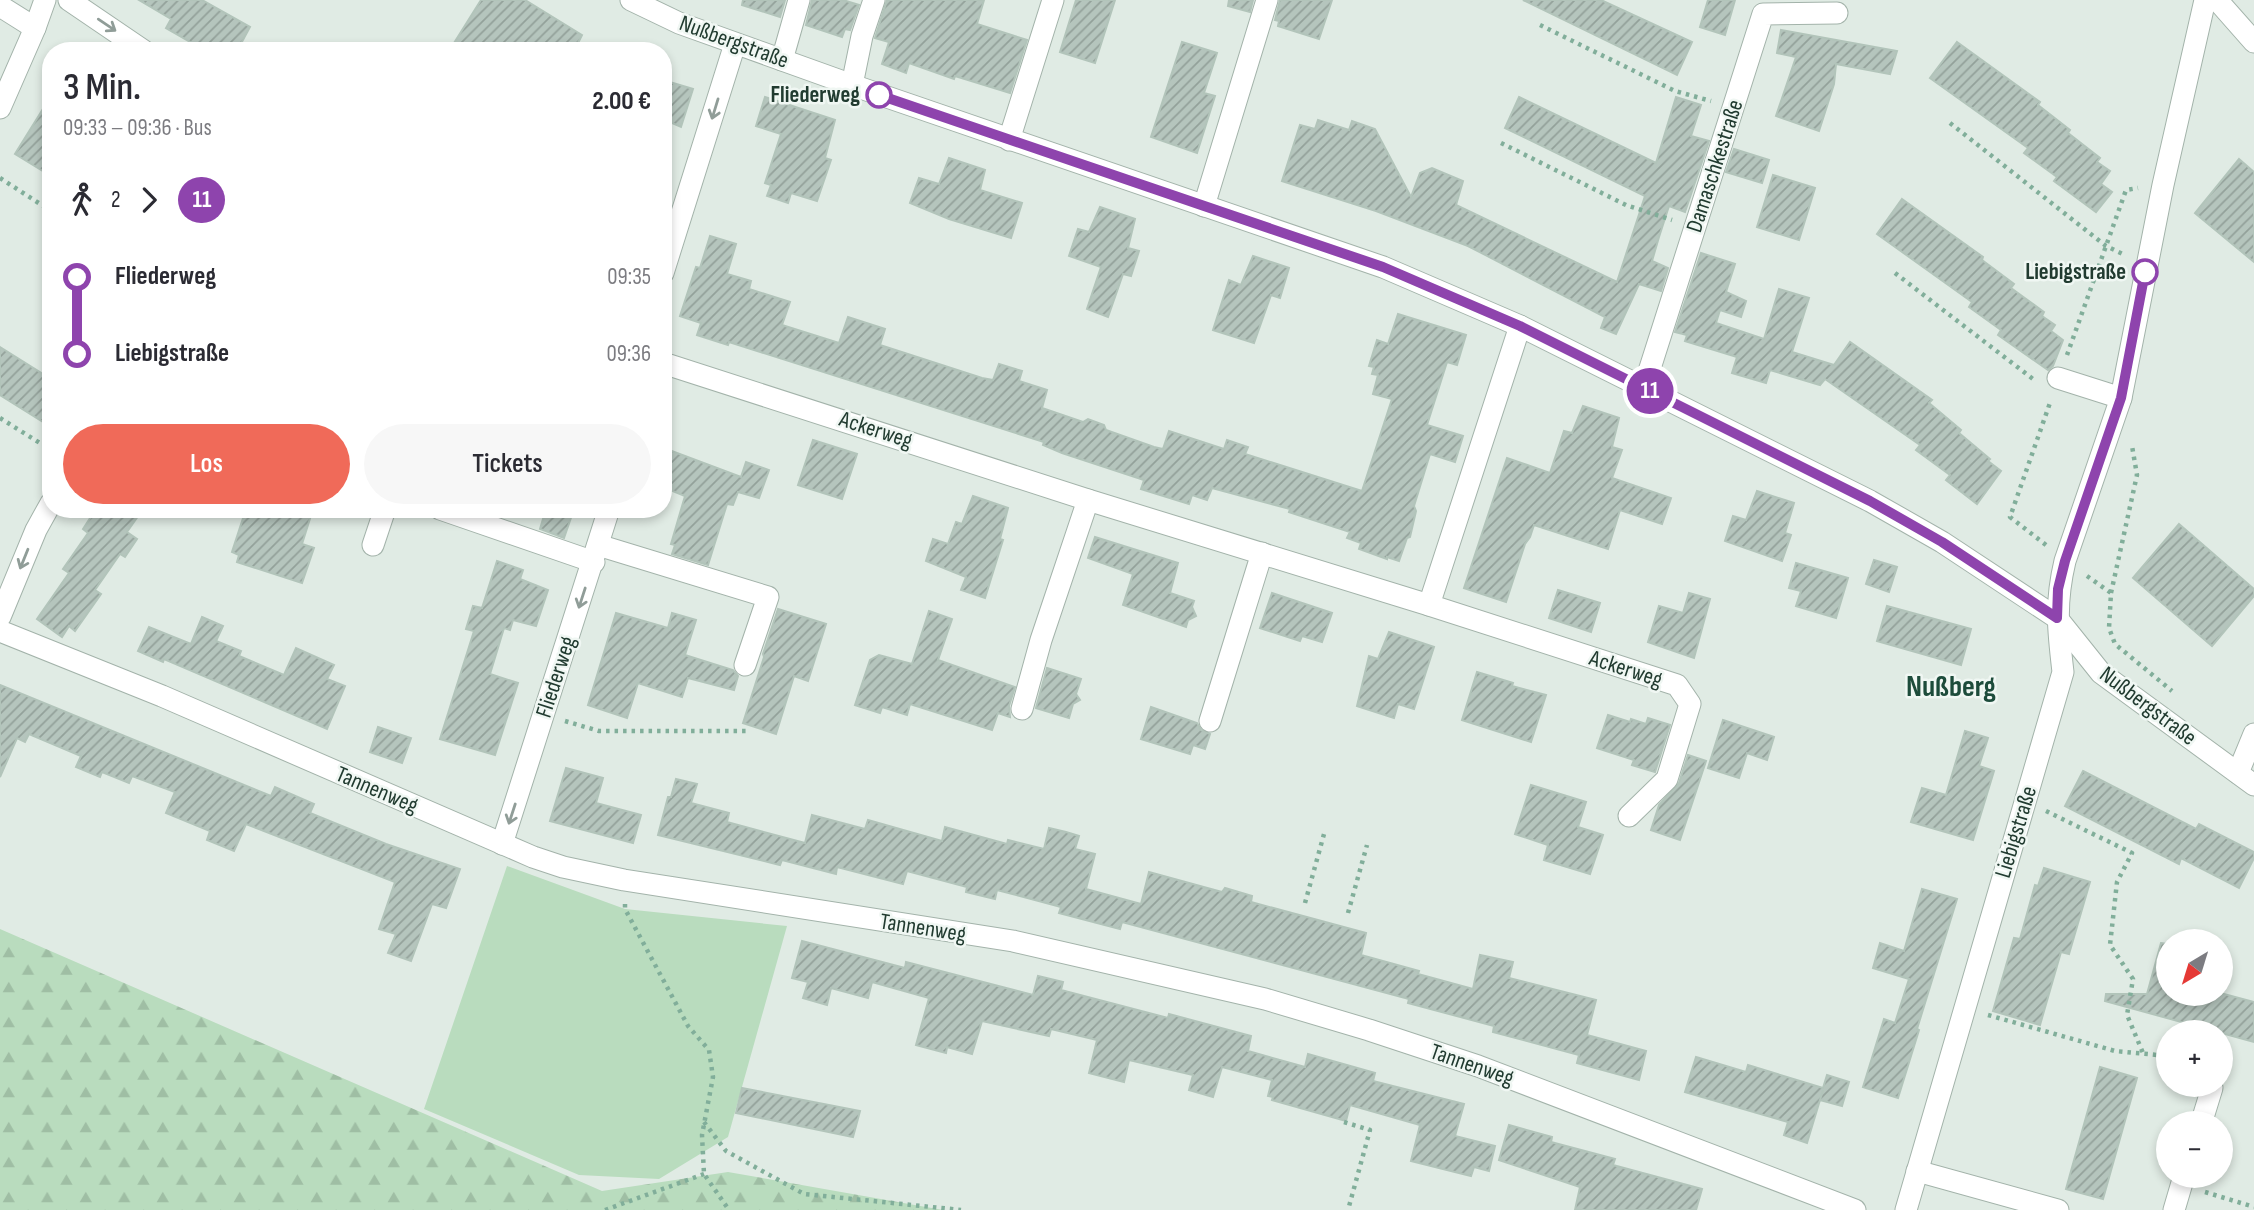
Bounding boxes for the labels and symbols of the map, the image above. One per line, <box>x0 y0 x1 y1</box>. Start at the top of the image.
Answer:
street label: Nußbergstraße <box>676 9 792 75</box>
one-way arrow <box>96 18 116 32</box>
place label: Fliederweg <box>770 81 860 109</box>
marker: Fliederweg <box>866 82 892 108</box>
street label: Damaschkestraße <box>1680 96 1750 236</box>
one-way arrow <box>707 97 720 119</box>
place label: Liebigstraße <box>2025 258 2126 286</box>
marker: Liebigstraße <box>2132 259 2158 285</box>
line badge: 11 <box>1618 368 1682 414</box>
street label: Ackerweg <box>835 405 916 455</box>
one-way arrow <box>16 548 29 570</box>
one-way arrow <box>575 587 588 609</box>
street label: Fliederweg <box>530 633 582 721</box>
street label: Ackerweg <box>1585 644 1666 694</box>
street label: Nußbergstraße <box>2094 660 2202 752</box>
district label: Nußberg <box>1906 669 1996 705</box>
street label: Tannenweg <box>332 760 422 820</box>
street label: Liebigstraße <box>1989 783 2043 881</box>
one-way arrow <box>504 803 517 825</box>
street label: Tannenweg <box>878 907 968 949</box>
north arrow <box>2156 929 2233 1006</box>
street label: Tannenweg <box>1426 1038 1518 1092</box>

